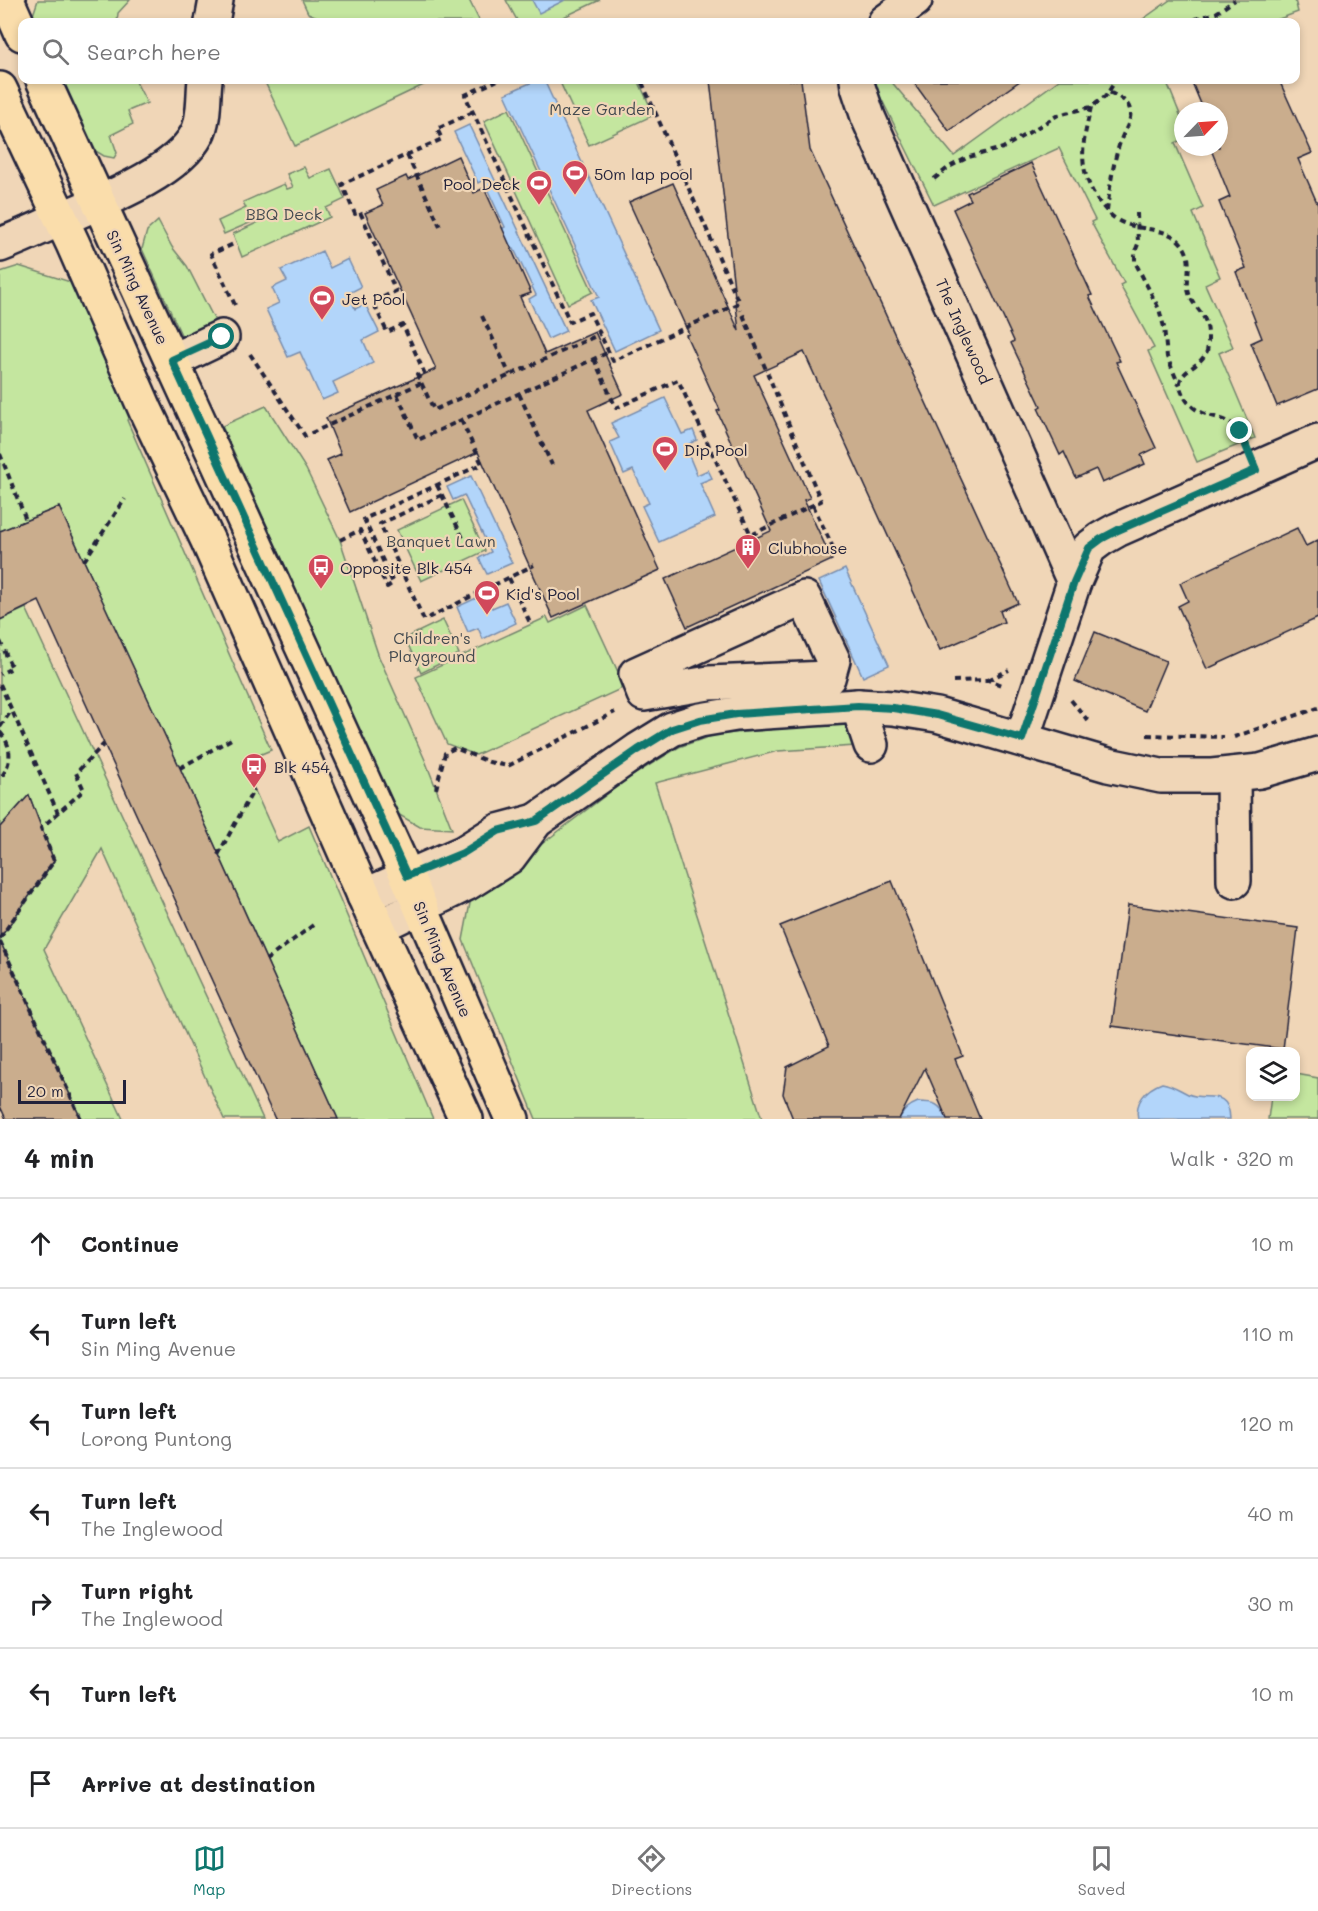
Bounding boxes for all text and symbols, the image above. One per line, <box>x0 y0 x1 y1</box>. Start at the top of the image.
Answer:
search box <box>18 18 1300 84</box>
icon: search <box>39 35 72 68</box>
text: Search here <box>87 37 221 66</box>
park label: Maze Garden <box>549 98 655 119</box>
north arrow <box>1174 102 1228 156</box>
sports icon: 50m lap pool <box>560 158 590 196</box>
place label: 50m lap pool <box>594 163 693 184</box>
sports icon: Pool Deck <box>524 168 554 206</box>
place label: Pool Deck <box>443 173 520 194</box>
park label: BBQ Deck <box>246 203 322 224</box>
street label: Sin Ming Avenue <box>102 226 174 348</box>
street label: The Inglewood <box>931 275 997 387</box>
sports icon: Jet Pool <box>307 283 337 321</box>
place label: Jet Pool <box>342 288 406 309</box>
route start <box>208 323 234 349</box>
route end <box>1226 417 1252 443</box>
sports icon: Dip Pool <box>650 434 680 472</box>
place label: Dip Pool <box>684 439 748 460</box>
park label: Banquet Lawn <box>386 530 496 551</box>
building icon: Clubhouse <box>733 532 763 570</box>
place label: Clubhouse <box>768 537 847 558</box>
bus stop icon: Opposite Blk 454 <box>306 552 336 590</box>
place label: Opposite Blk 454 <box>340 557 473 578</box>
sports icon: Kid's Pool <box>472 578 502 616</box>
place label: Kid's Pool <box>506 583 580 604</box>
park label: Children's Playground <box>389 627 475 666</box>
bus stop icon: Blk 454 <box>239 751 269 789</box>
place label: Blk 454 <box>274 756 330 777</box>
street label: Sin Ming Avenue <box>409 898 477 1020</box>
map controls <box>1246 1047 1300 1101</box>
button: layers <box>1246 1047 1300 1101</box>
scale bar <box>18 1077 126 1104</box>
text: 20 m <box>27 1080 64 1101</box>
text: 4 min <box>24 1141 94 1175</box>
text: Walk · 320 m <box>1169 1145 1294 1171</box>
icon: ahead <box>24 1227 57 1260</box>
text: Continue <box>81 1229 179 1258</box>
text: 10 m <box>1250 1230 1294 1256</box>
text: Turn left <box>81 1306 177 1335</box>
icon: left <box>24 1317 57 1350</box>
text: 110 m <box>1241 1320 1294 1346</box>
text: Sin Ming Avenue <box>81 1335 236 1361</box>
text: Turn left <box>81 1396 177 1425</box>
icon: left <box>24 1407 57 1440</box>
text: 120 m <box>1239 1410 1294 1436</box>
text: Lorong Puntong <box>81 1425 232 1451</box>
text: Turn left <box>81 1486 177 1515</box>
icon: left <box>24 1497 57 1530</box>
text: 40 m <box>1248 1500 1294 1526</box>
text: The Inglewood <box>81 1515 223 1541</box>
text: Turn right <box>81 1576 193 1605</box>
icon: right <box>24 1587 57 1620</box>
text: 30 m <box>1248 1590 1294 1616</box>
text: The Inglewood <box>81 1605 223 1631</box>
icon: left <box>24 1677 57 1710</box>
text: Turn left <box>81 1679 177 1708</box>
text: 10 m <box>1250 1680 1294 1706</box>
icon: arrive <box>24 1767 57 1800</box>
text: Arrive at destination <box>81 1769 316 1798</box>
tab: Map <box>193 1842 226 1899</box>
tab: Directions <box>611 1842 692 1899</box>
tab: Saved <box>1078 1842 1125 1899</box>

